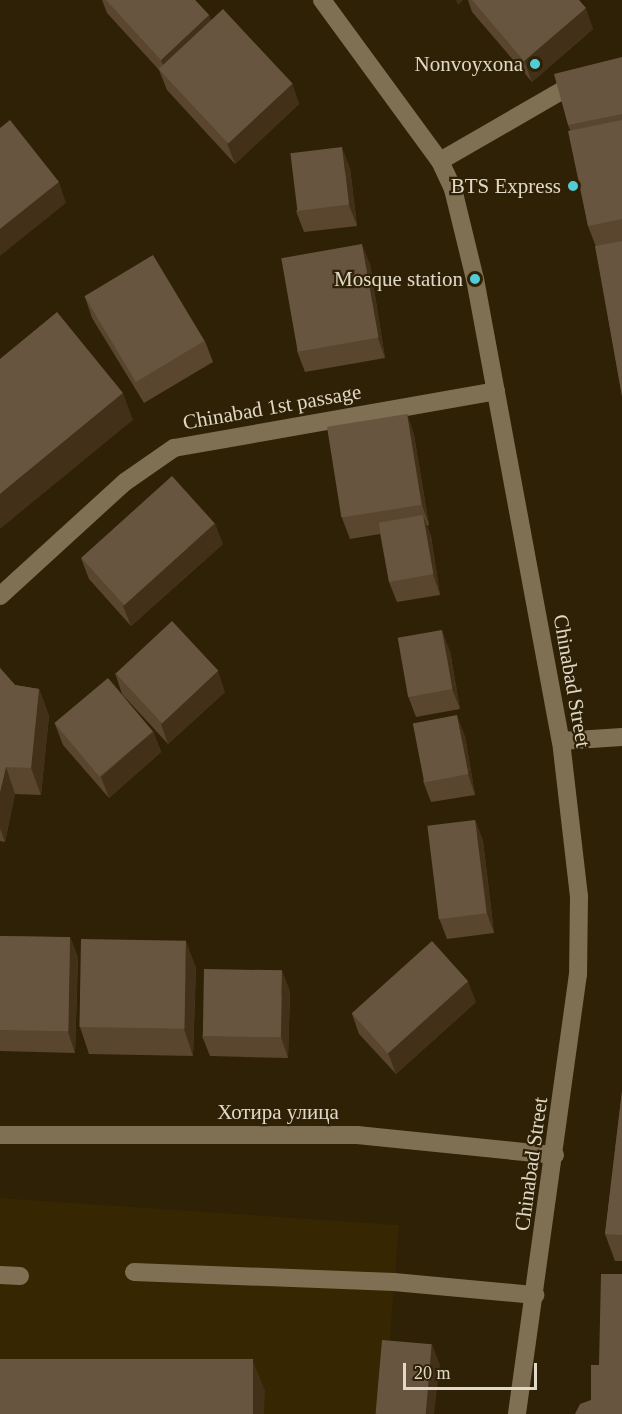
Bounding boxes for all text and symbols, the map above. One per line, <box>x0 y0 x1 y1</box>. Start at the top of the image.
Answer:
place label: Nonvoyxona <box>415 51 523 77</box>
marker: Nonvoyxona <box>528 57 542 71</box>
place label: BTS Express <box>451 173 561 199</box>
marker: BTS Express <box>566 179 580 193</box>
place label: Mosque station <box>334 266 463 292</box>
marker: Mosque station <box>468 272 482 286</box>
street label: Chinabad 1st passage <box>181 379 363 435</box>
street label: Chinabad Street <box>548 612 596 750</box>
street label: Chinabad Street <box>509 1096 553 1232</box>
street label: Хотира улица <box>217 1099 339 1125</box>
scale bar <box>406 1351 540 1389</box>
text: 20 m <box>414 1363 451 1383</box>

